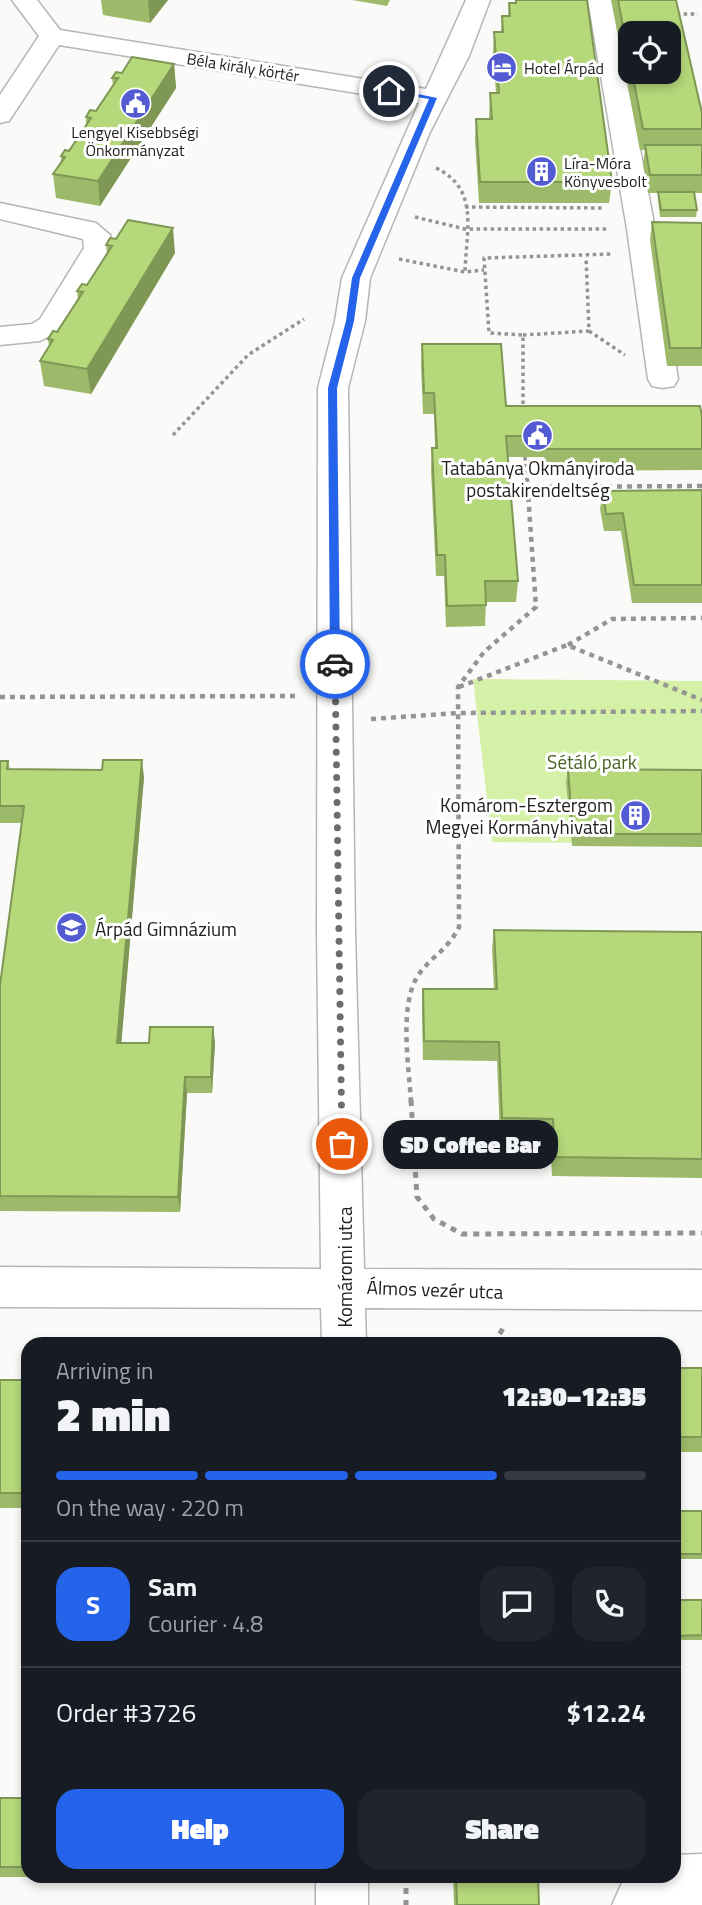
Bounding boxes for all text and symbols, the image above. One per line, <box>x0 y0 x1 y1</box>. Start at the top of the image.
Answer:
map controls <box>618 21 681 84</box>
button: locate <box>618 21 681 84</box>
street label: Béla király körtér <box>185 46 301 88</box>
hotel icon: Hotel Árpád <box>484 51 518 85</box>
place label: Hotel Árpád <box>524 56 604 80</box>
pin <box>359 61 419 121</box>
icon: home <box>370 72 408 110</box>
public building icon: Lengyel Kisebbségi Önkormányzat <box>118 86 152 120</box>
place label: Lengyel Kisebbségi Önkormányzat <box>71 120 199 162</box>
place label: Líra-Móra Könyvesbolt <box>564 151 647 193</box>
building icon: Líra-Móra Könyvesbolt <box>524 155 558 189</box>
public building icon: Tatabánya Okmányiroda postakirendeltség <box>521 419 555 453</box>
place label: Tatabánya Okmányiroda postakirendeltség <box>442 453 635 504</box>
courier <box>300 629 370 699</box>
icon: car <box>316 645 354 683</box>
park label: Sétáló park <box>547 747 637 776</box>
place label: Komárom-Esztergom Megyei Kormányhivatal <box>426 790 613 841</box>
building icon: Komárom-Esztergom Megyei Kormányhivatal <box>619 798 653 832</box>
school or university icon: Árpád Gimnázium <box>55 911 89 945</box>
place label: Árpád Gimnázium <box>95 914 237 943</box>
pin <box>312 1114 372 1174</box>
callout: SD Coffee Bar <box>384 1120 559 1168</box>
icon: bag <box>323 1125 361 1163</box>
text: SD Coffee Bar <box>400 1127 541 1162</box>
street label: Komáromi utca <box>330 1206 359 1328</box>
street label: Álmos vezér utca <box>366 1272 504 1306</box>
text: Arriving in <box>56 1353 153 1388</box>
text: 12:30–12:35 <box>502 1377 646 1416</box>
text: 2 min <box>56 1379 170 1449</box>
text: On the way · 220 m <box>56 1490 244 1525</box>
text: Sam <box>148 1567 197 1606</box>
button: chat <box>480 1567 554 1641</box>
button: phone <box>572 1567 646 1641</box>
text: S <box>86 1585 100 1624</box>
text: Courier · 4.8 <box>148 1606 263 1641</box>
text: Order #3726 <box>56 1693 196 1732</box>
text: $12.24 <box>567 1693 646 1732</box>
button: Help <box>56 1789 344 1869</box>
button: Share <box>358 1789 646 1869</box>

